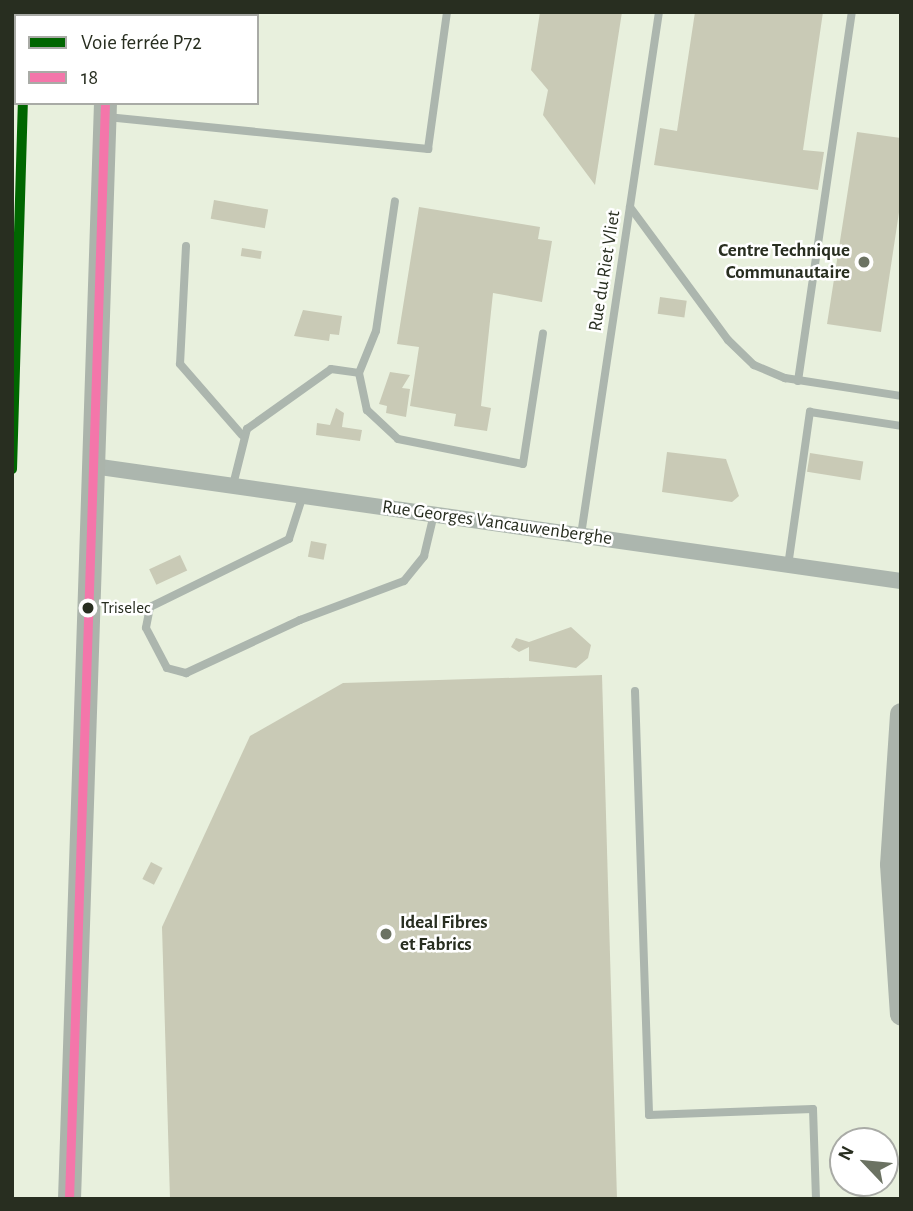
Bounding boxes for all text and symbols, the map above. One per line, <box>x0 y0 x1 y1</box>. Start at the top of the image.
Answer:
legend <box>14 14 259 105</box>
text: Voie ferrée P72 <box>81 32 202 53</box>
text: 18 <box>81 67 98 88</box>
street label: Rue du Riet Vliet <box>584 209 626 333</box>
place label: Centre Technique Communautaire <box>718 240 850 284</box>
marker: Centre Technique Communautaire <box>856 254 872 270</box>
street label: Rue Georges Vancauwenberghe <box>381 496 613 550</box>
place label: Triselec <box>101 598 151 618</box>
marker: Triselec <box>81 601 95 615</box>
place label: Ideal Fibres et Fabrics <box>400 912 488 956</box>
marker: Ideal Fibres et Fabrics <box>378 926 394 942</box>
north arrow <box>829 1127 899 1197</box>
text: N <box>835 1143 858 1164</box>

